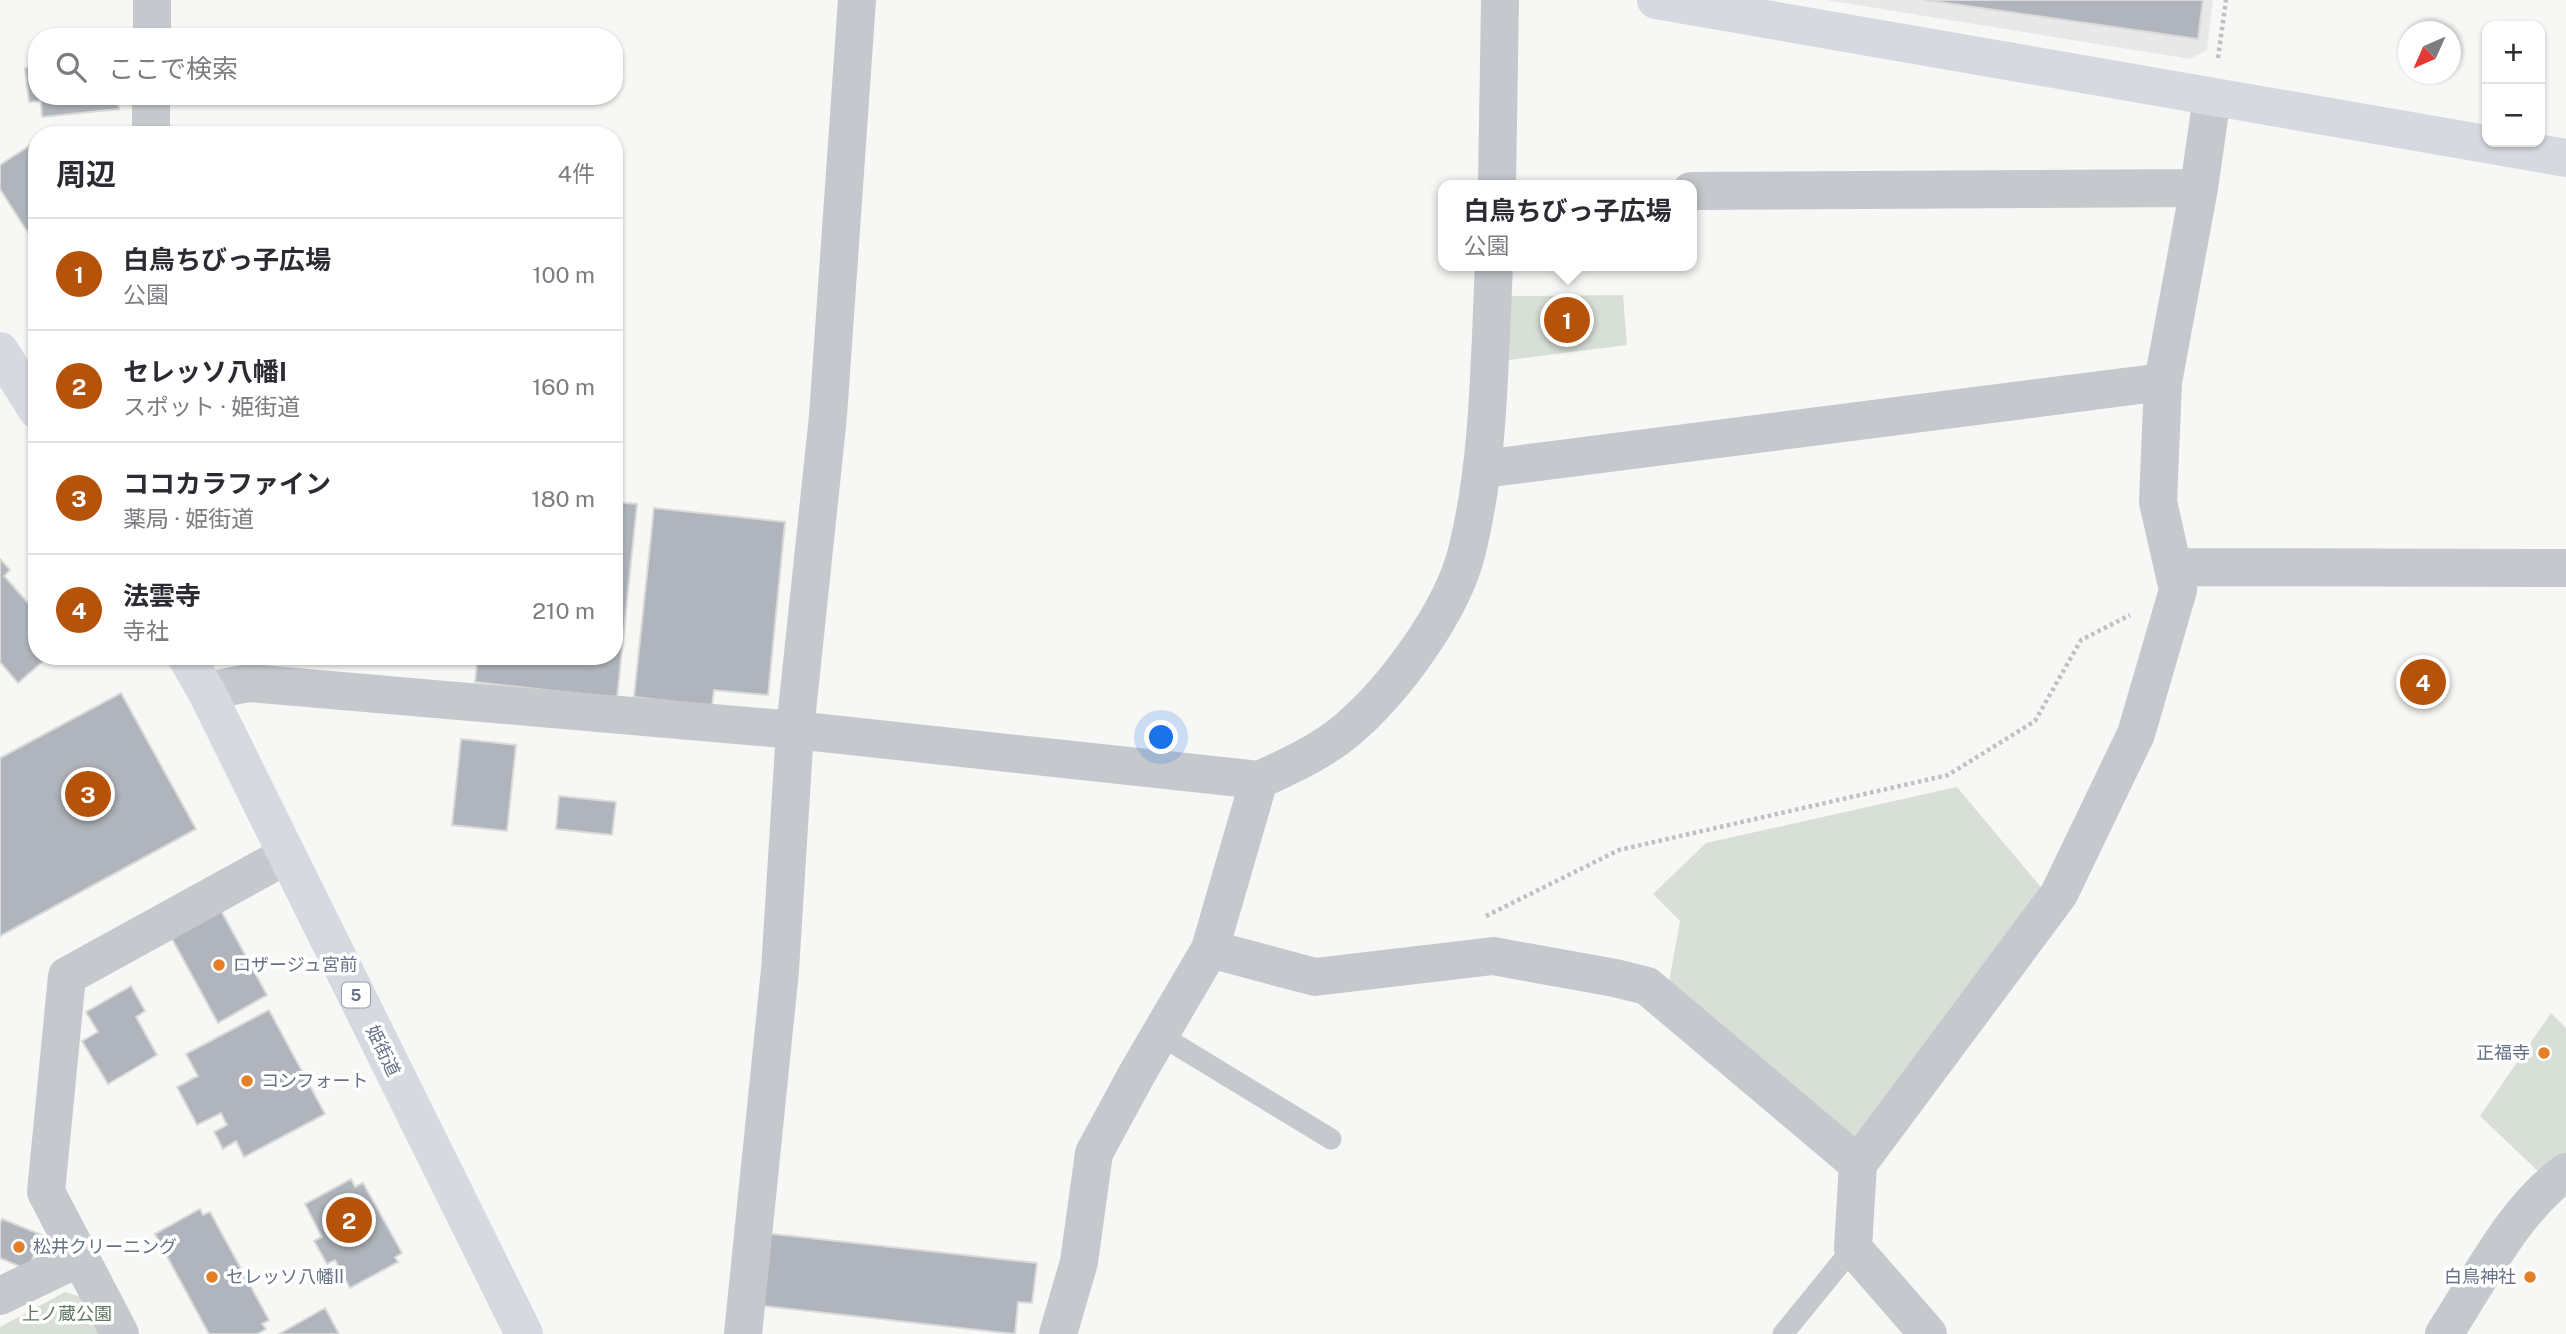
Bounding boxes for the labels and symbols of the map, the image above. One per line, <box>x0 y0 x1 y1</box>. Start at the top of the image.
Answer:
north arrow <box>2398 21 2461 84</box>
pin: 1 <box>1544 294 1590 346</box>
pin: 4 <box>2400 656 2446 708</box>
your location <box>1144 720 1178 754</box>
pin: 3 <box>65 768 111 820</box>
place label: ロザージュ宮前 <box>233 954 357 975</box>
marker: ロザージュ宮前 <box>211 957 227 973</box>
road number: 5 <box>342 982 370 1007</box>
street label: 姫街道 <box>362 1022 405 1080</box>
place label: 正福寺 <box>2476 1042 2530 1063</box>
marker: 正福寺 <box>2536 1045 2552 1061</box>
place label: コンフォート <box>261 1070 368 1091</box>
marker: コンフォート <box>239 1073 255 1089</box>
pin: 2 <box>326 1194 372 1246</box>
place label: 松井クリーニング <box>33 1236 177 1257</box>
marker: 松井クリーニング <box>11 1239 27 1255</box>
place label: セレッソ八幡II <box>226 1266 344 1287</box>
place label: 白鳥神社 <box>2444 1266 2516 1287</box>
marker: セレッソ八幡II <box>204 1269 220 1285</box>
marker: 白鳥神社 <box>2522 1269 2538 1285</box>
park label: 上ノ蔵公園 <box>22 1303 112 1324</box>

